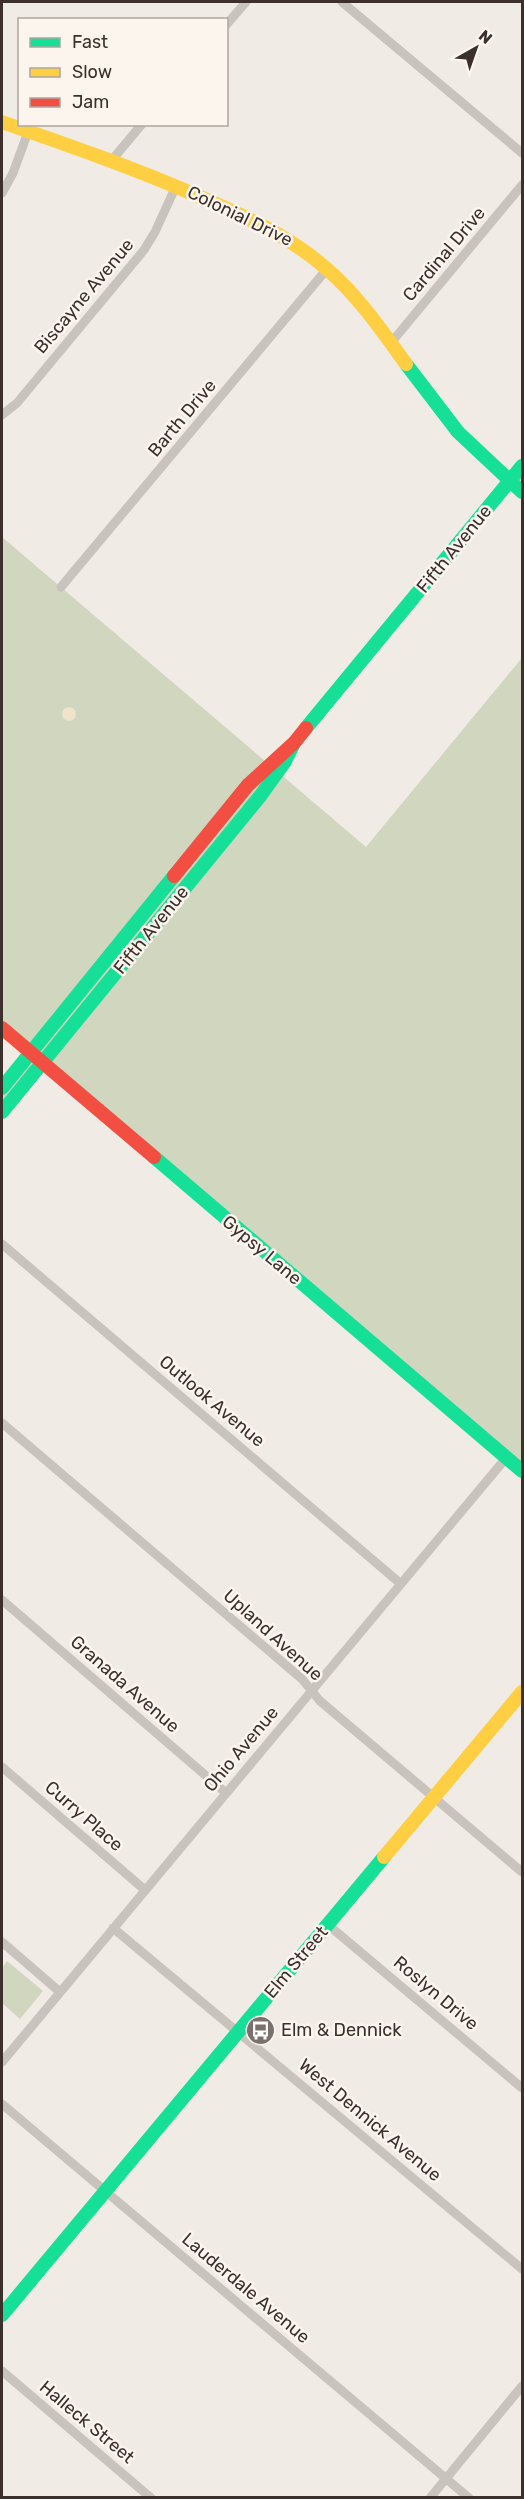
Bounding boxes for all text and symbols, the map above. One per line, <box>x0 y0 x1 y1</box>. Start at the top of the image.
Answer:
legend <box>18 18 228 126</box>
north arrow <box>446 18 506 78</box>
text: N <box>475 26 496 48</box>
text: Fast <box>72 31 108 53</box>
text: Slow <box>72 61 112 83</box>
text: Jam <box>72 91 109 113</box>
street label: Colonial Drive <box>184 181 296 251</box>
street label: Cardinal Drive <box>398 202 490 306</box>
street label: Biscayne Avenue <box>30 234 138 358</box>
street label: Barth Drive <box>143 375 221 461</box>
street label: Fifth Avenue <box>412 501 496 597</box>
street label: Fifth Avenue <box>109 882 193 978</box>
street label: Gypsy Lane <box>218 1210 306 1290</box>
street label: Outlook Avenue <box>155 1350 269 1452</box>
street label: Upland Avenue <box>219 1585 327 1685</box>
street label: Granada Avenue <box>66 1631 184 1737</box>
street label: Ohio Avenue <box>199 1702 283 1796</box>
street label: Curry Place <box>40 1776 128 1856</box>
street label: Elm Street <box>259 1921 333 2003</box>
street label: Roslyn Drive <box>389 1951 483 2035</box>
bus stop icon: Elm & Dennick <box>244 2014 276 2046</box>
place label: Elm & Dennick <box>281 2019 402 2041</box>
street label: West Dennick Avenue <box>294 2054 446 2186</box>
street label: Lauderdale Avenue <box>177 2228 315 2348</box>
street label: Halleck Street <box>35 2376 139 2468</box>

